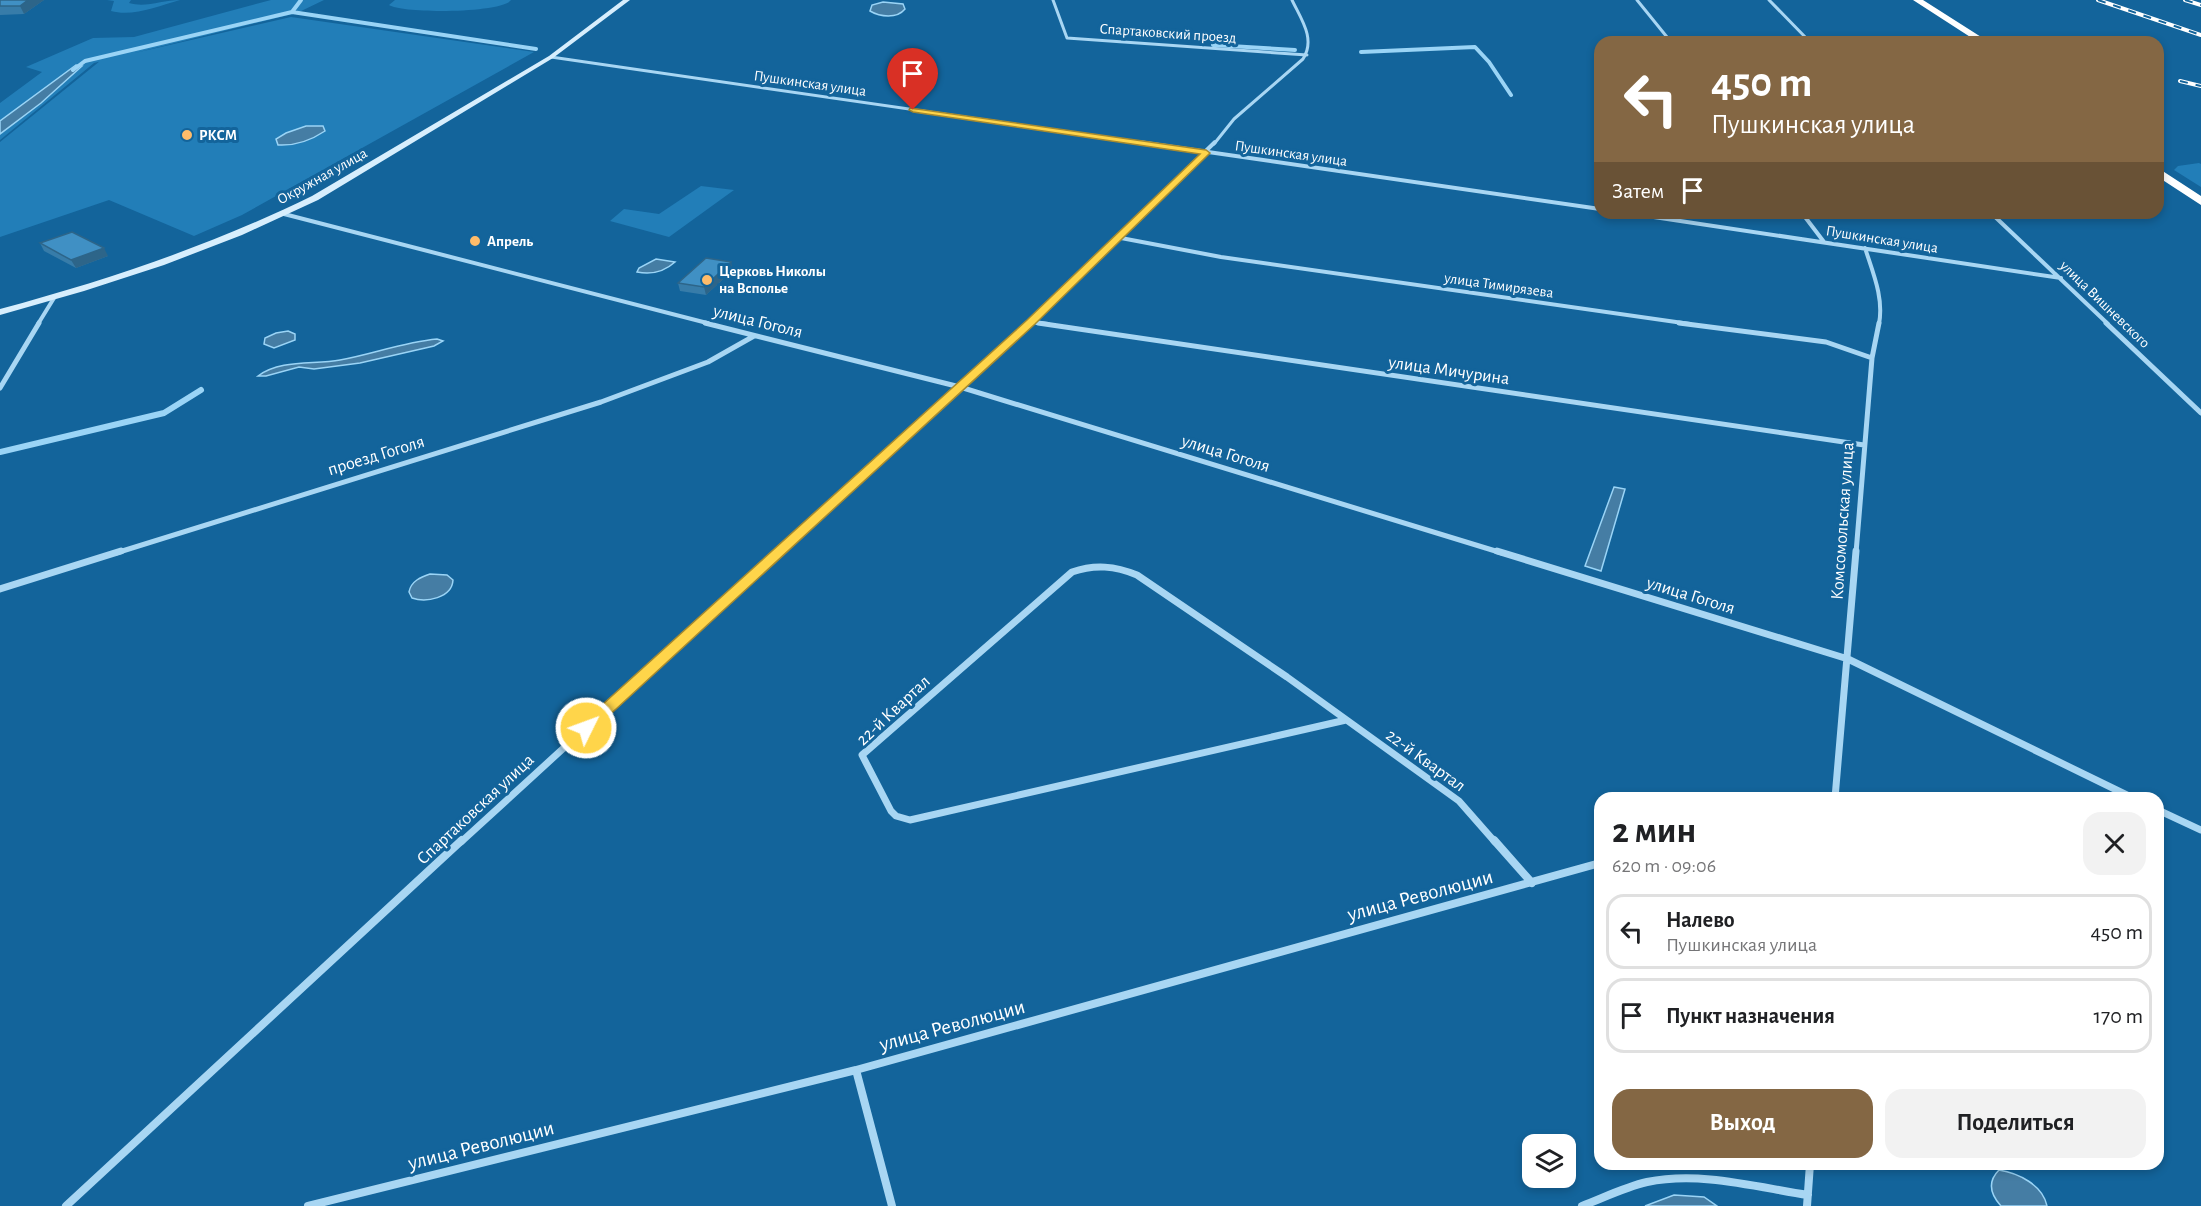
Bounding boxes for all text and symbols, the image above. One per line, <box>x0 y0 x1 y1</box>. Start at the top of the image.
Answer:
street label: Спартаковский проезд <box>1099 21 1237 46</box>
pin <box>887 48 938 110</box>
icon: arrive <box>896 57 929 90</box>
icon: left <box>1612 60 1690 138</box>
text: 450 m <box>1711 62 1812 104</box>
street label: Пушкинская улица <box>753 68 867 99</box>
text: Пушкинская улица <box>1711 111 1915 138</box>
marker: РКСМ <box>180 128 194 142</box>
place label: РКСМ <box>199 128 237 143</box>
street label: Пушкинская улица <box>1234 138 1348 169</box>
street label: Окружная улица <box>275 145 370 207</box>
icon: arrive <box>1676 174 1709 207</box>
text: Затем <box>1612 180 1664 202</box>
street label: Пушкинская улица <box>1825 223 1939 256</box>
marker: Апрель <box>468 234 482 248</box>
place label: Апрель <box>487 234 533 249</box>
street label: улица Вишневского <box>2056 257 2152 351</box>
place label: Церковь Николы на Всполье <box>719 264 826 296</box>
street label: улица Тимирязева <box>1442 270 1555 301</box>
marker: Церковь Николы на Всполье <box>700 273 714 287</box>
street label: улица Гоголя <box>710 302 804 342</box>
street label: улица Мичурина <box>1386 353 1510 388</box>
street label: улица Гоголя <box>1178 432 1272 476</box>
street label: проезд Гоголя <box>326 433 427 479</box>
street label: Комсомольская улица <box>1829 442 1857 601</box>
street label: улица Гоголя <box>1643 574 1737 618</box>
street label: 22-й Квартал <box>853 672 934 749</box>
position arrow <box>554 696 618 760</box>
street label: 22-й Квартал <box>1382 726 1468 796</box>
street label: Спартаковская улица <box>414 751 538 868</box>
button: close <box>2083 812 2146 875</box>
text: 2 мин <box>1612 813 1696 849</box>
text: 620 m · 09:06 <box>1612 856 1716 876</box>
street label: улица Революции <box>1344 866 1495 925</box>
text: Налево <box>1666 909 1735 931</box>
icon: left <box>1615 915 1648 948</box>
text: 450 m <box>2090 921 2143 943</box>
text: Пушкинская улица <box>1666 935 1817 955</box>
street label: улица Революции <box>876 996 1027 1055</box>
icon: arrive <box>1615 999 1648 1032</box>
text: Пункт назначения <box>1666 1005 1835 1027</box>
text: 170 m <box>2093 1005 2143 1027</box>
button: Выход <box>1612 1089 1873 1158</box>
button: Поделиться <box>1885 1089 2146 1158</box>
street label: улица Революции <box>405 1117 556 1174</box>
map controls <box>1522 1134 1576 1188</box>
button: layers <box>1522 1134 1576 1188</box>

